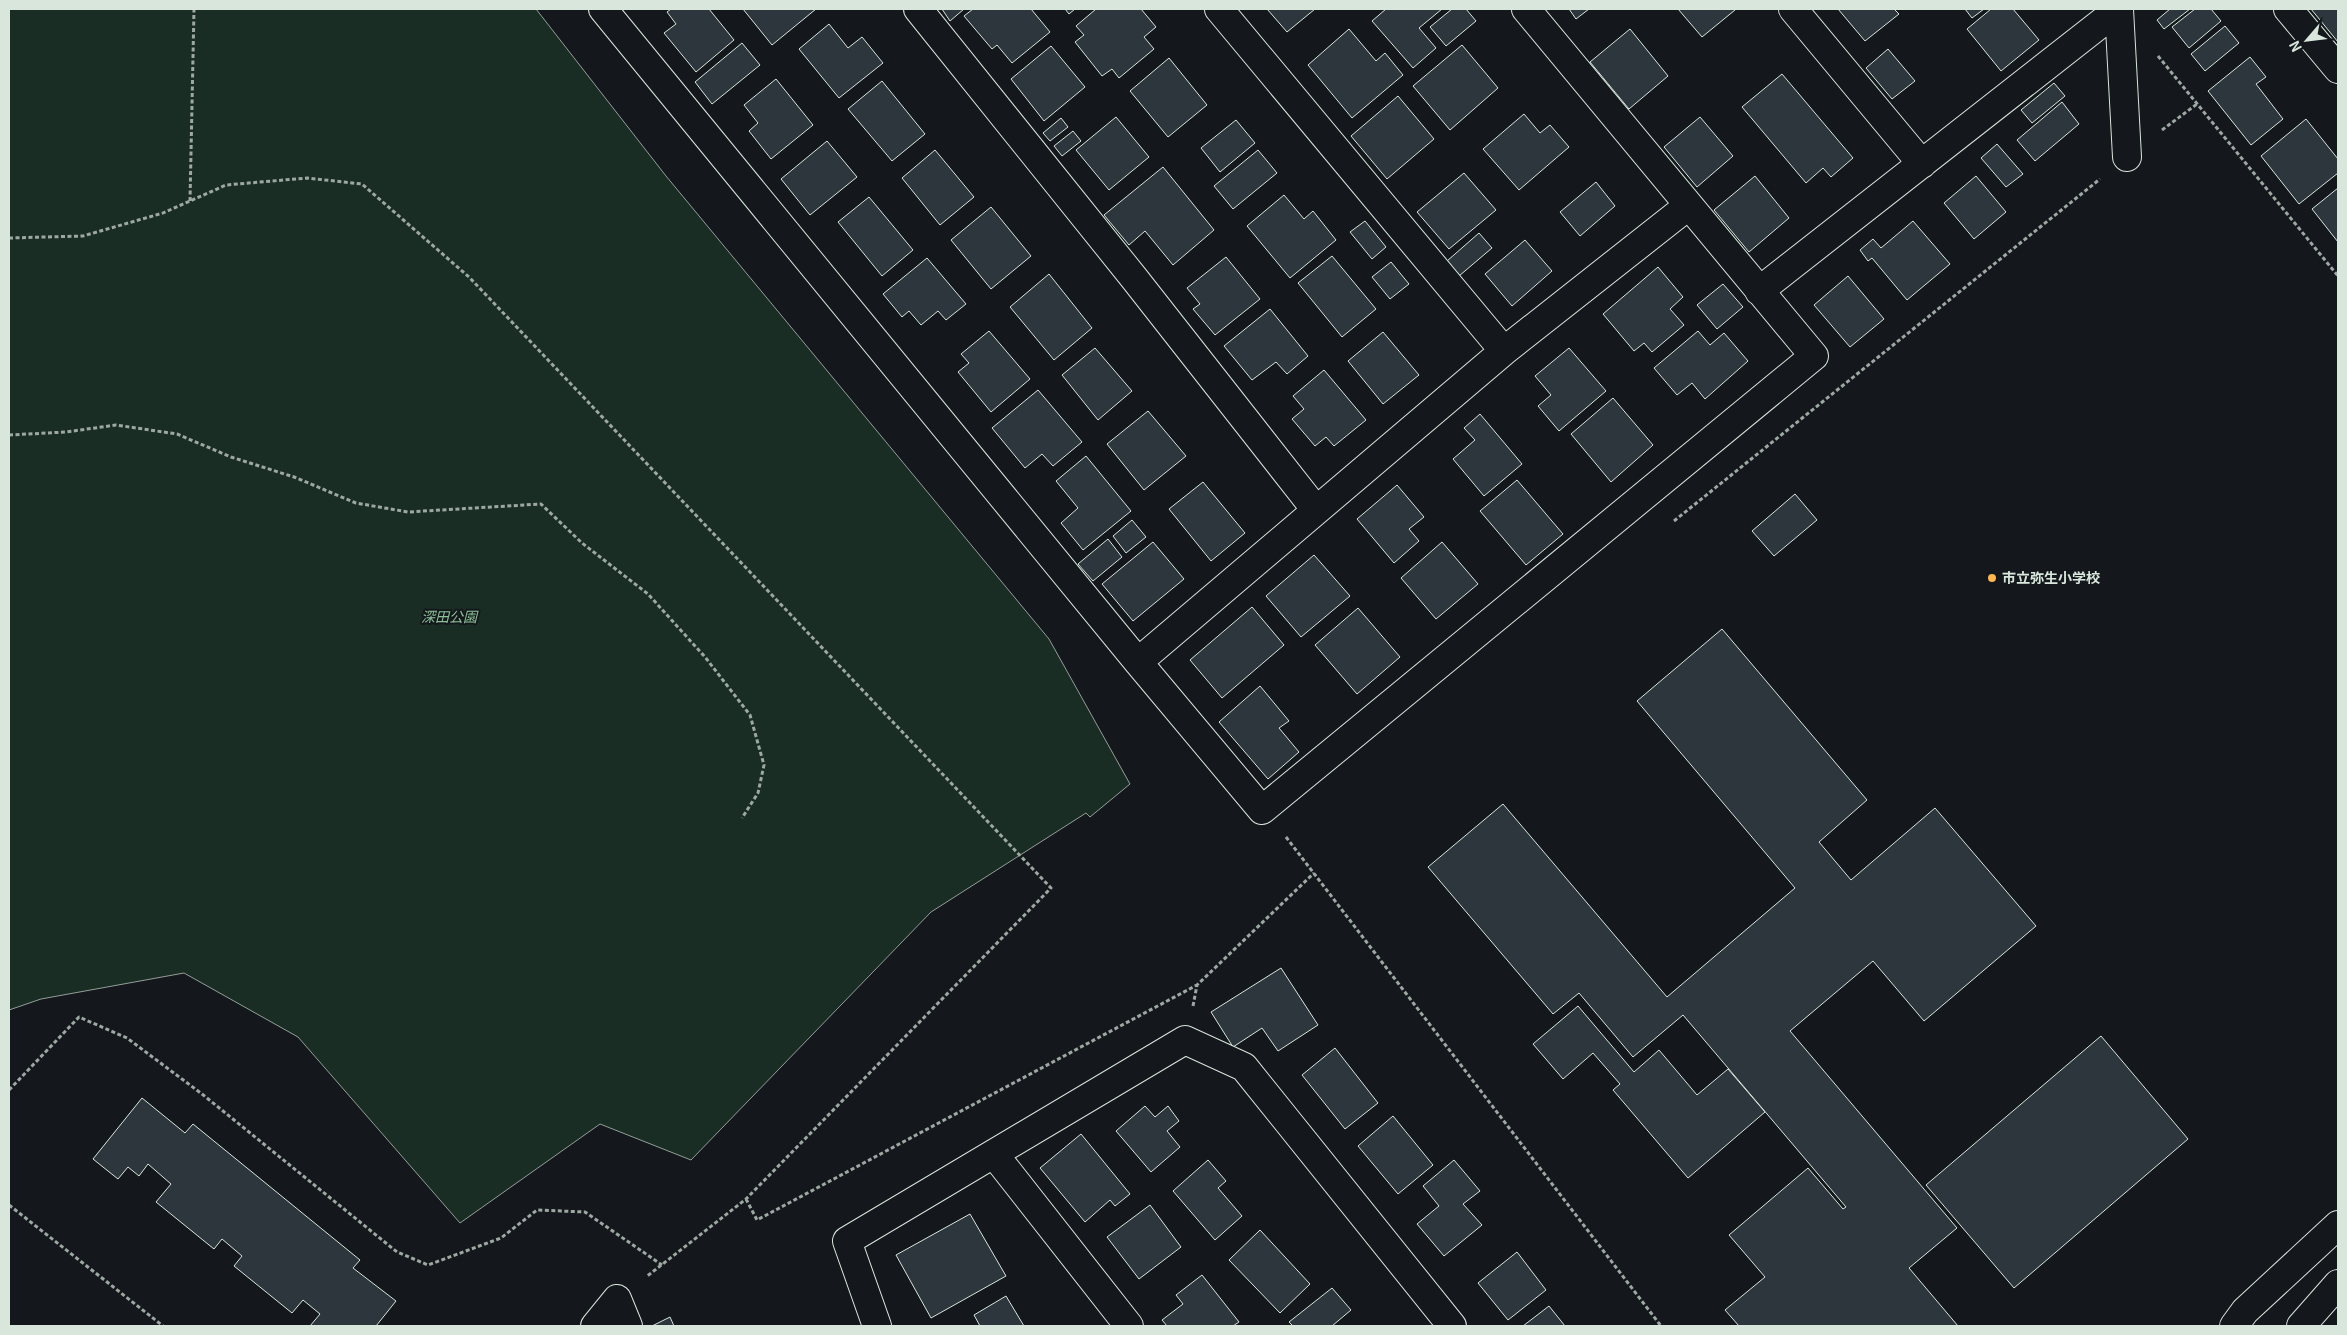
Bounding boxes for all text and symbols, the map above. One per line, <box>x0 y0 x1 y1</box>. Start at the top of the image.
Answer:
north arrow <box>2282 15 2332 65</box>
text: N <box>2283 37 2306 56</box>
place label: 市立弥生小学校 <box>2002 567 2100 587</box>
marker: 市立弥生小学校 <box>1986 572 1998 584</box>
park label: 深田公園 <box>421 606 479 626</box>

